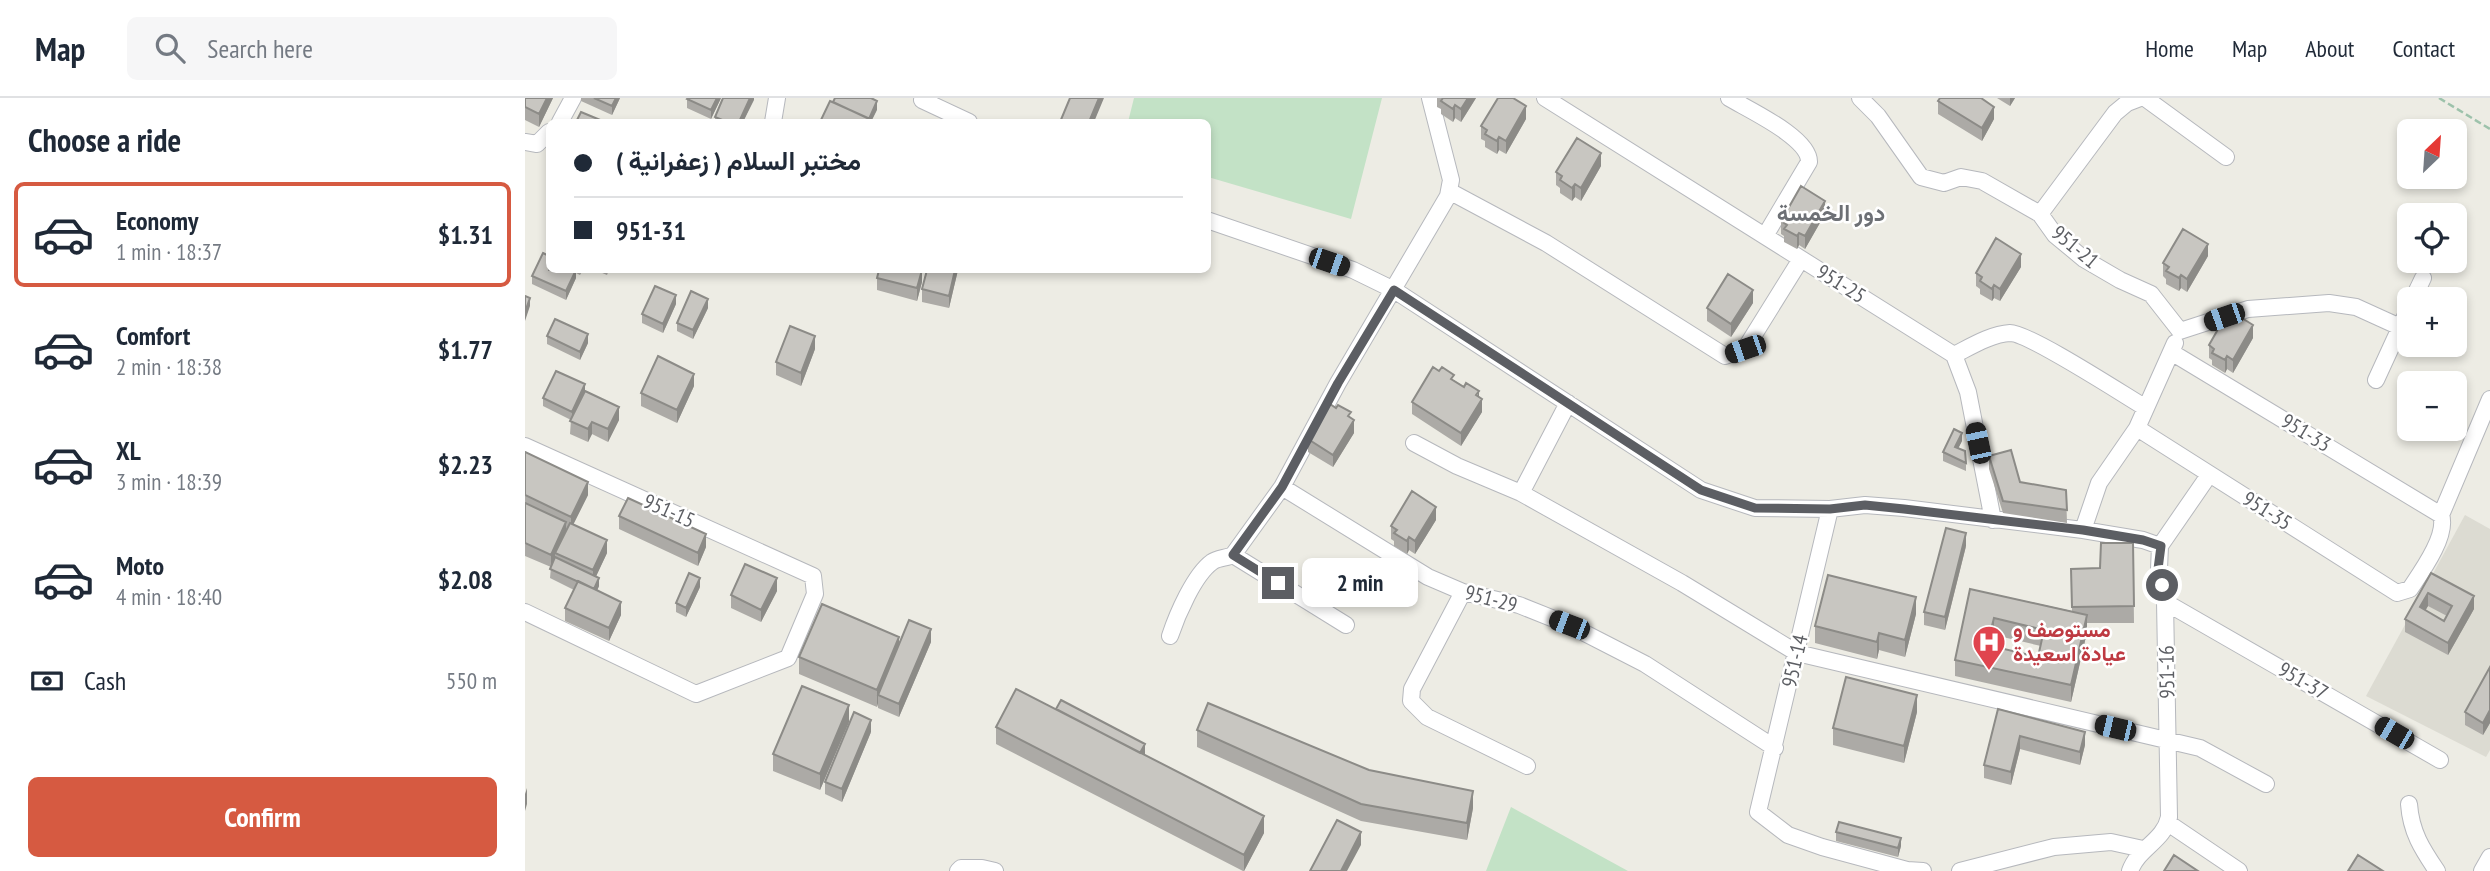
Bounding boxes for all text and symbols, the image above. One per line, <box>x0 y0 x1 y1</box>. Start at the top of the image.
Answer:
search box <box>127 17 617 80</box>
text: Map <box>35 27 85 70</box>
icon: search <box>151 29 189 67</box>
text: Search here <box>207 32 313 65</box>
text: Home <box>2145 33 2194 64</box>
text: Map <box>2232 33 2267 64</box>
text: About <box>2305 33 2354 64</box>
text: Contact <box>2392 33 2455 64</box>
text: Choose a ride <box>28 119 181 161</box>
north arrow <box>2397 119 2467 189</box>
map controls <box>2397 119 2467 441</box>
text: مختبر السلام ( زعفرانية ) <box>616 144 861 177</box>
district label: دور الخمسة <box>1777 198 1885 228</box>
icon: car <box>32 203 95 266</box>
button: locate <box>2397 203 2467 273</box>
text: Economy <box>116 204 198 237</box>
text: 951-31 <box>616 214 686 247</box>
text: $1.31 <box>438 218 493 251</box>
street label: 951-21 <box>2046 219 2104 274</box>
text: 1 min · 18:37 <box>116 237 222 266</box>
car <box>1306 245 1353 279</box>
street label: 951-25 <box>1811 258 1871 309</box>
button: + <box>2397 287 2467 357</box>
car <box>2201 300 2248 334</box>
icon: car <box>32 318 95 381</box>
text: Comfort <box>116 319 190 352</box>
car <box>1722 332 1769 366</box>
text: $1.77 <box>438 333 493 366</box>
text: 2 min · 18:38 <box>116 352 222 381</box>
button: − <box>2397 371 2467 441</box>
street label: 951-33 <box>2276 407 2336 458</box>
car <box>1964 420 1993 466</box>
icon: car <box>32 433 95 496</box>
text: XL <box>116 434 141 467</box>
text: $2.23 <box>438 448 493 481</box>
text: 3 min · 18:39 <box>116 467 222 496</box>
street label: 951-35 <box>2237 485 2297 536</box>
street label: 951-15 <box>639 487 699 534</box>
icon: car <box>32 548 95 611</box>
text: Moto <box>116 549 164 582</box>
callout: 2 min <box>1303 559 1418 608</box>
text: $2.08 <box>438 563 493 596</box>
route end <box>1262 567 1294 599</box>
text: 2 min <box>1337 568 1383 597</box>
route start <box>2146 569 2178 601</box>
street label: 951-29 <box>1462 579 1520 618</box>
text: 4 min · 18:40 <box>116 582 222 611</box>
car <box>1546 608 1593 642</box>
place label: مستوصف و عيادة اسعيدة <box>2013 616 2126 667</box>
hospital icon: مستوصف و عيادة اسعيدة <box>1970 623 2008 672</box>
street label: 951-14 <box>1775 631 1814 690</box>
street label: 951-16 <box>2153 645 2180 699</box>
street label: 951-37 <box>2273 656 2333 706</box>
icon: cash <box>28 662 66 700</box>
text: Cash <box>84 664 126 697</box>
text: 550 m <box>446 666 497 695</box>
car <box>2093 713 2138 743</box>
car <box>2371 713 2418 753</box>
button: Confirm <box>28 777 497 857</box>

